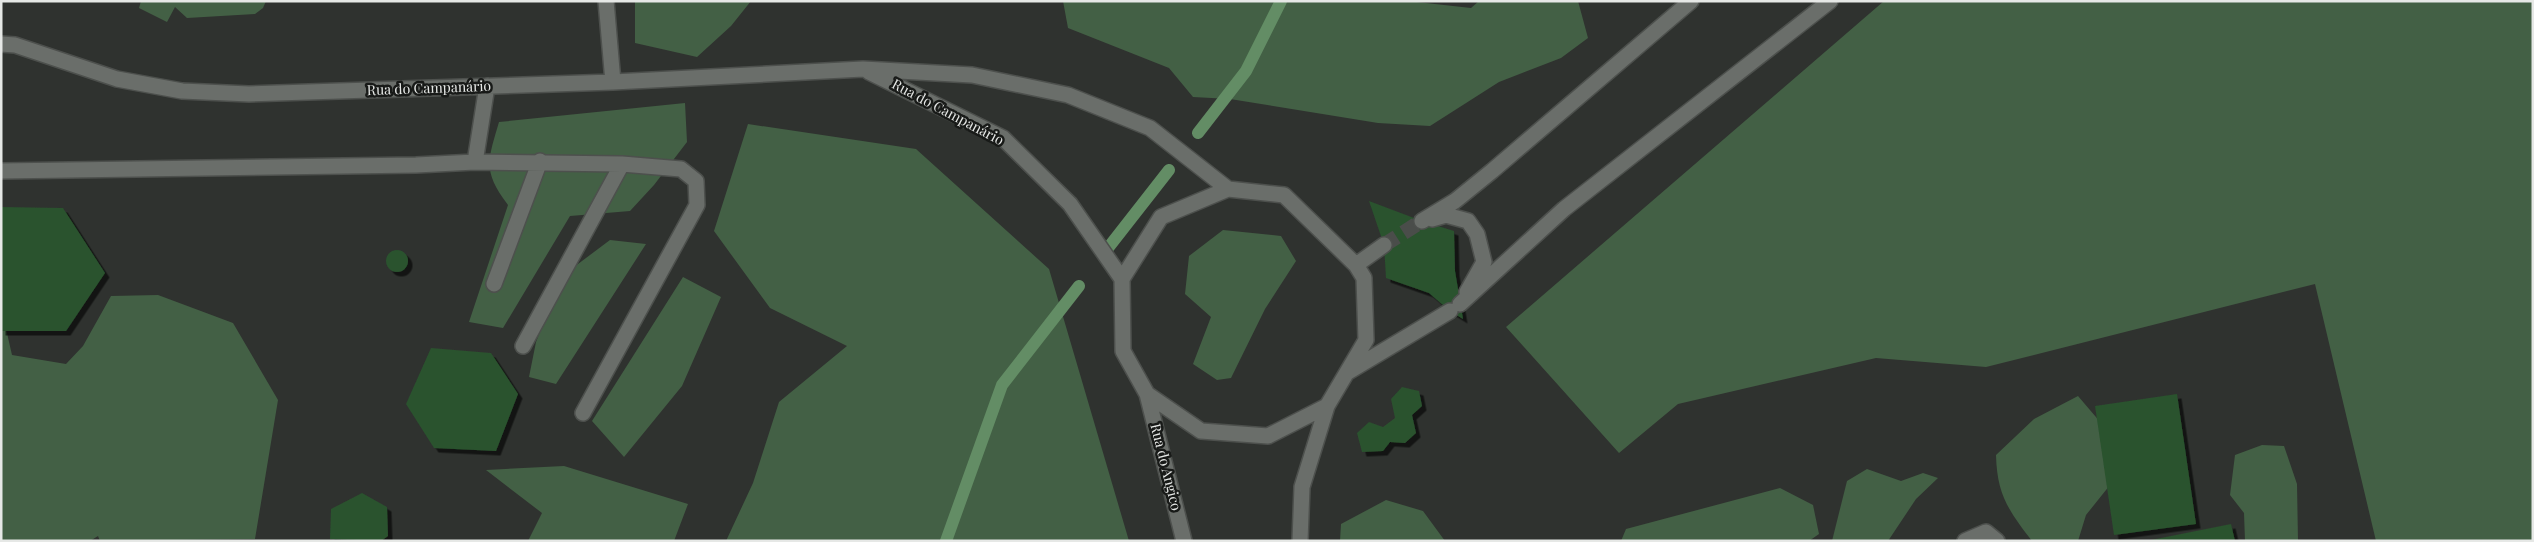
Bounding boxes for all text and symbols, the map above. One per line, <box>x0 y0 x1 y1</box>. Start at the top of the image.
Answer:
street label: Rua do Campanário <box>889 74 1008 149</box>
street label: Rua do Campanário <box>367 76 492 99</box>
street label: Rua do Angico <box>1146 421 1187 513</box>

